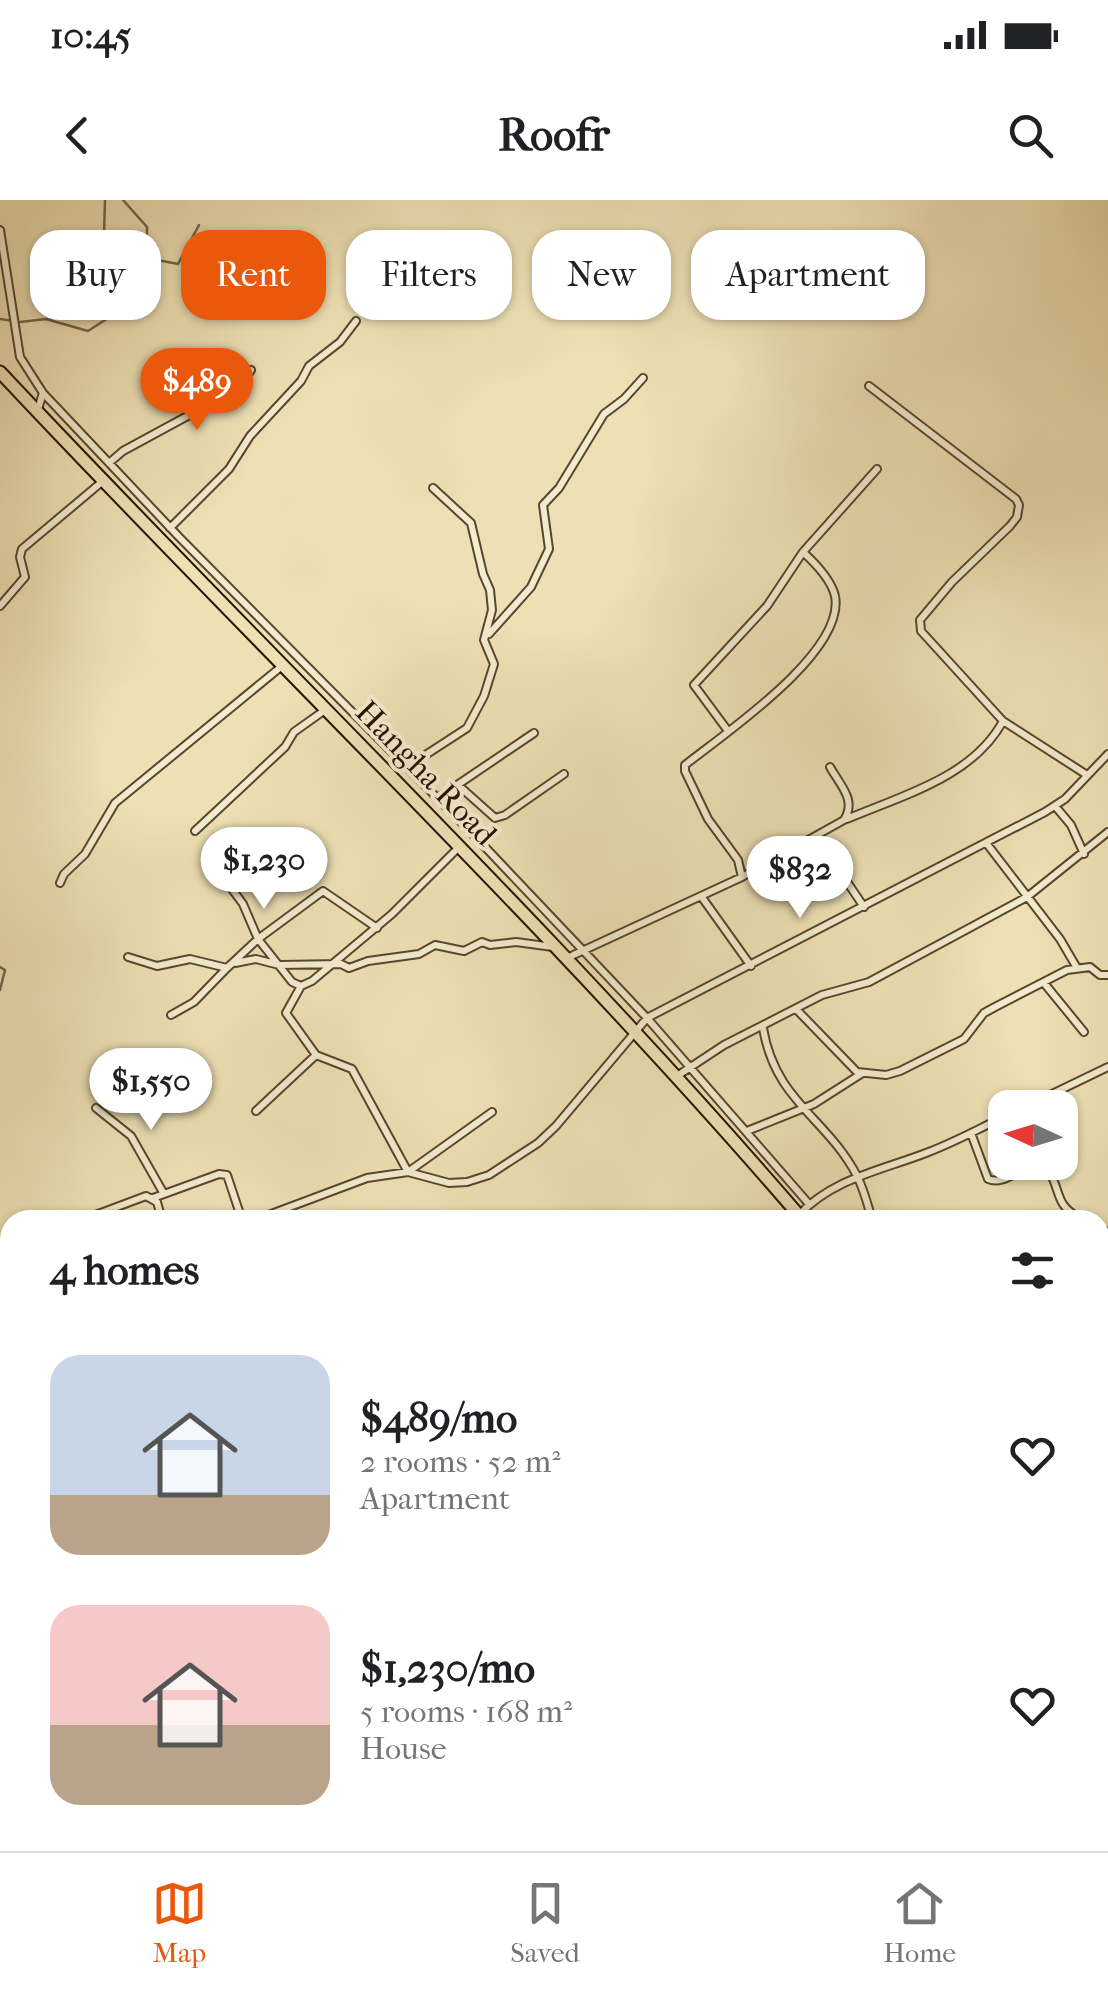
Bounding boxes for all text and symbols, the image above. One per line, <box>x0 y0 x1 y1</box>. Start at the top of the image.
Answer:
text: 10:45 <box>50 13 131 58</box>
icon: back <box>50 108 105 163</box>
icon: search <box>1003 108 1058 163</box>
text: Roofr <box>498 109 610 162</box>
chip: Buy <box>30 230 161 320</box>
chip: Rent <box>181 230 326 320</box>
chip: Filters <box>346 230 512 320</box>
chip: New <box>532 230 671 320</box>
chip: Apartment <box>691 230 925 320</box>
pin: $489 <box>138 348 256 433</box>
text: $489 <box>162 362 232 399</box>
street label: Hangha Road <box>348 693 505 853</box>
pin: $1,230 <box>183 827 345 912</box>
pin: $832 <box>741 836 859 921</box>
text: $1,230 <box>223 841 305 878</box>
text: $832 <box>768 850 832 887</box>
pin: $1,550 <box>70 1048 232 1133</box>
text: $1,550 <box>111 1062 191 1099</box>
north arrow <box>988 1090 1078 1180</box>
map controls <box>988 1090 1078 1180</box>
icon: filters <box>1005 1243 1060 1298</box>
text: 4 homes <box>50 1246 199 1295</box>
text: $489/mo <box>360 1394 517 1443</box>
icon: home <box>130 1395 250 1515</box>
icon: heart <box>1005 1428 1060 1483</box>
text: 2 rooms · 52 m² <box>360 1443 560 1480</box>
text: Apartment <box>360 1480 510 1517</box>
text: $1,230/mo <box>360 1644 535 1693</box>
icon: home <box>130 1645 250 1765</box>
icon: heart <box>1005 1678 1060 1733</box>
text: 5 rooms · 168 m² <box>360 1693 572 1730</box>
text: House <box>360 1730 447 1767</box>
tab: Map <box>152 1876 207 1969</box>
tab: Saved <box>510 1876 580 1969</box>
tab: Home <box>883 1876 956 1969</box>

